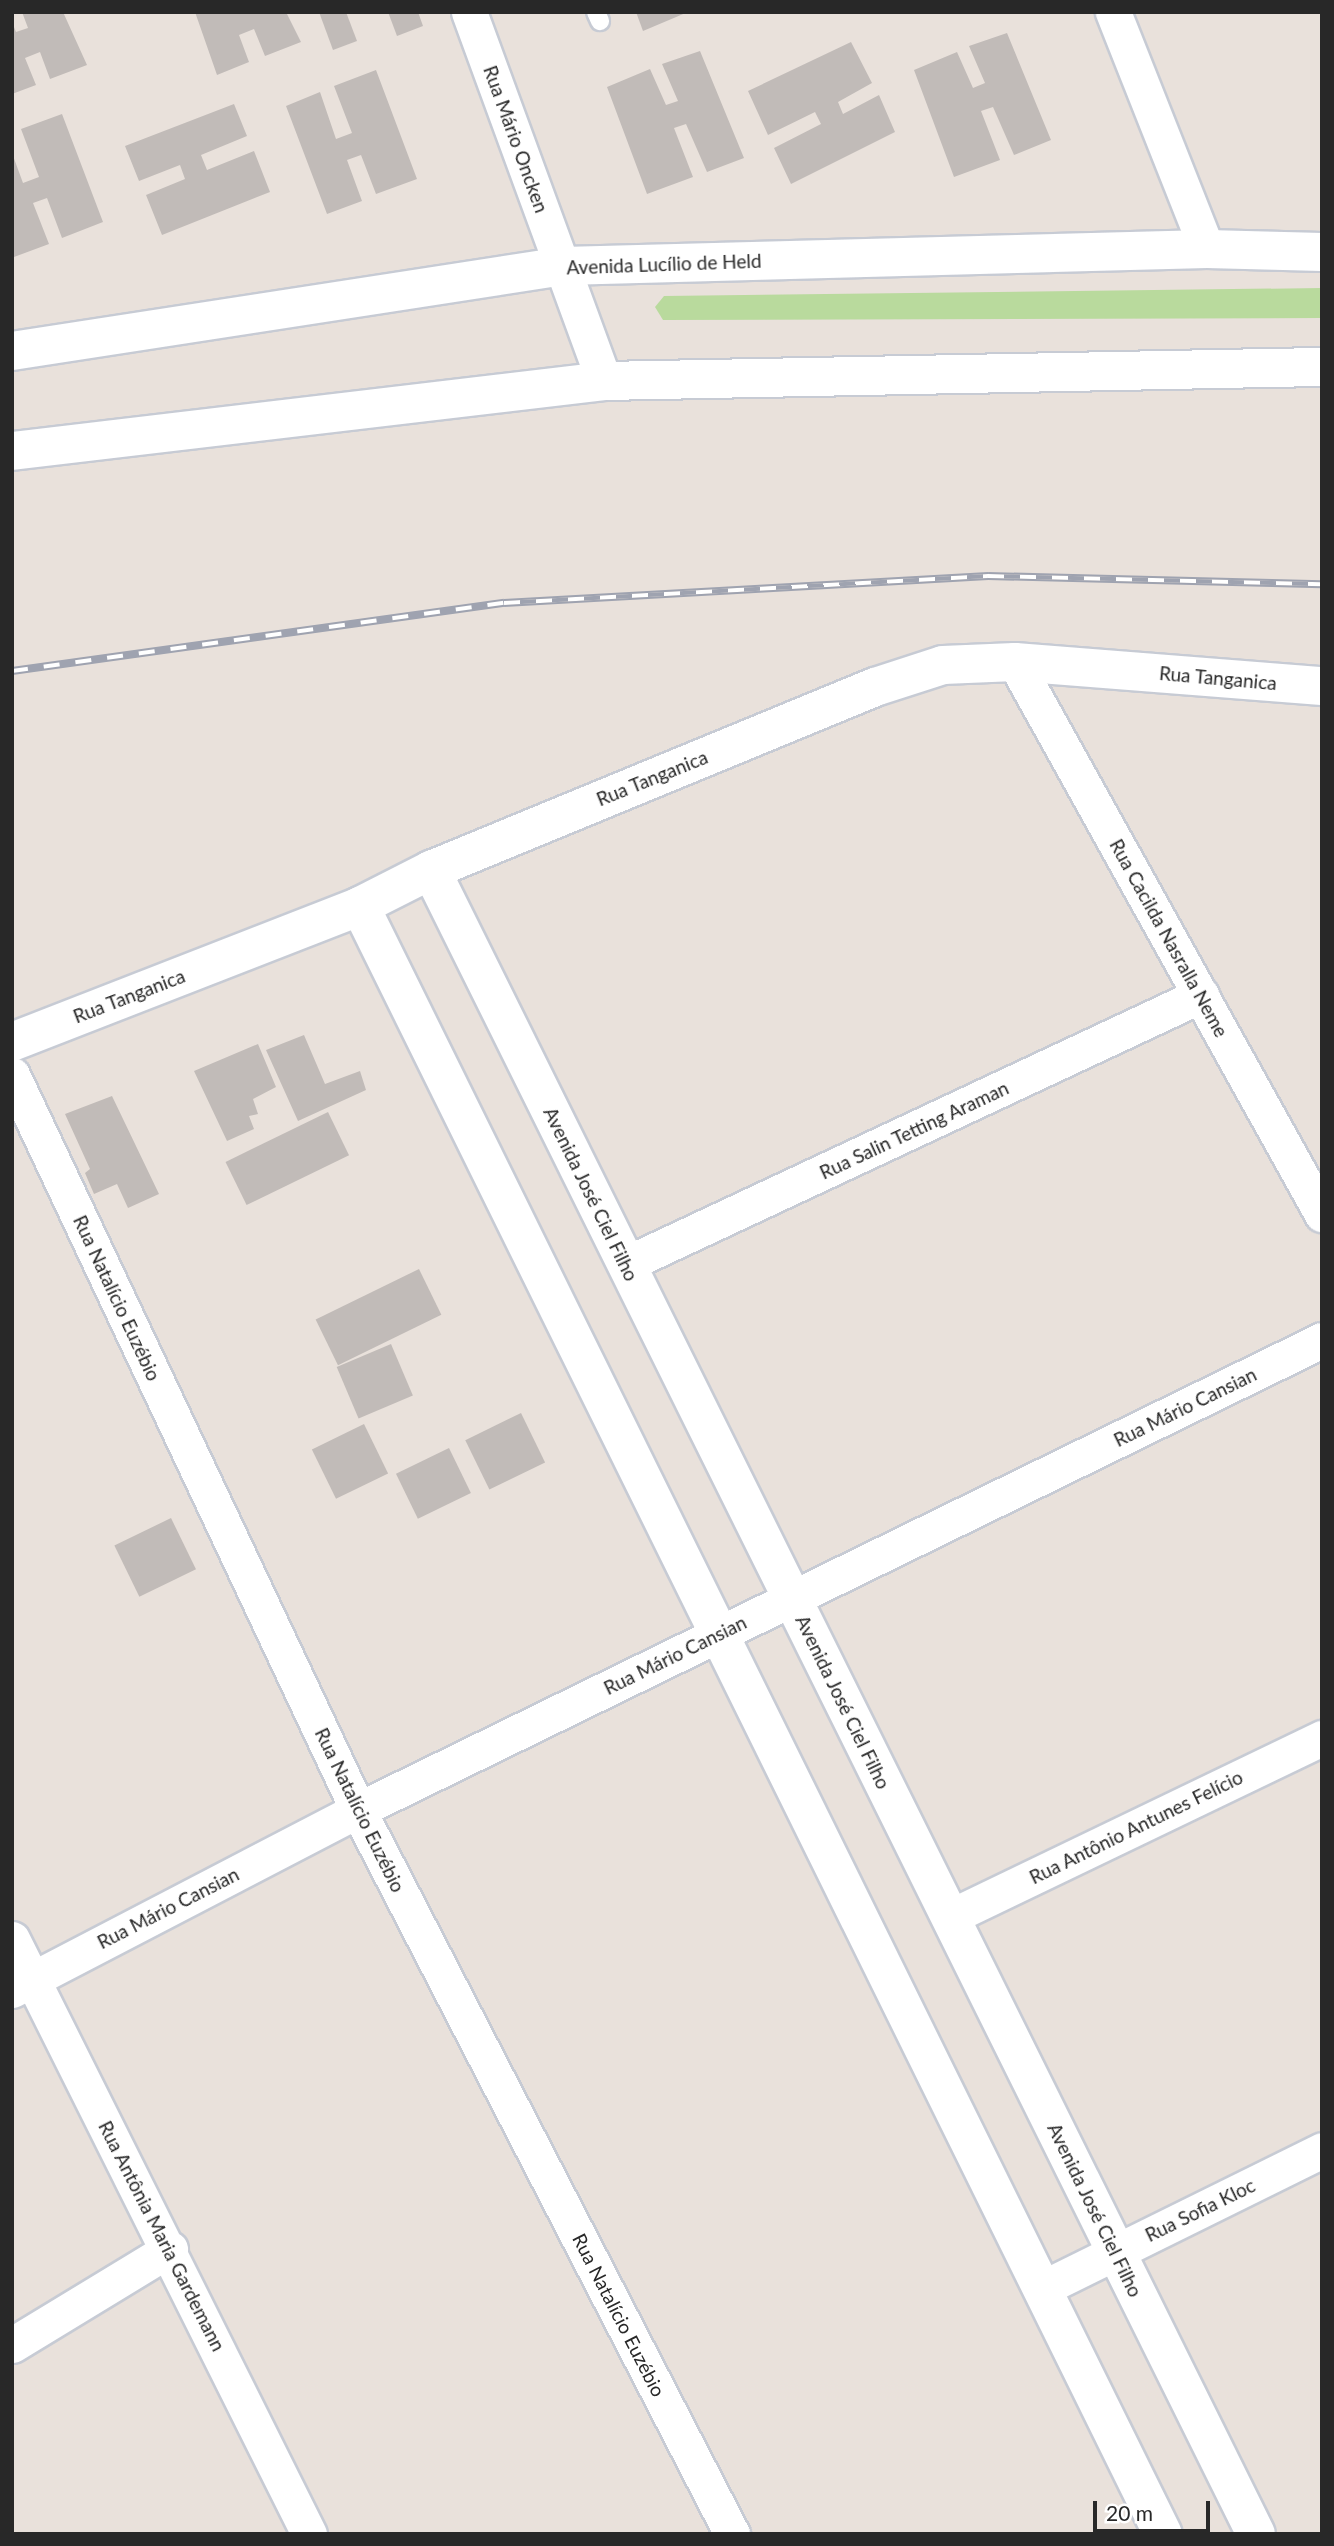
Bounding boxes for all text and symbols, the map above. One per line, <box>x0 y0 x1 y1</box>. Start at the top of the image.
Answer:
street label: Rua Mário Oncken <box>479 62 553 216</box>
street label: Avenida Lucílio de Held <box>566 249 762 279</box>
street label: Rua Tanganica <box>1158 661 1278 695</box>
street label: Rua Tanganica <box>593 745 711 811</box>
street label: Rua Cacilda Nasralla Neme <box>1105 835 1233 1041</box>
street label: Rua Tanganica <box>70 964 188 1028</box>
street label: Rua Salin Tetting Araman <box>815 1076 1013 1184</box>
street label: Avenida José Ciel Filho <box>539 1103 643 1285</box>
street label: Rua Natalício Euzébio <box>69 1212 165 1384</box>
street label: Rua Mário Cansian <box>1110 1363 1260 1451</box>
street label: Rua Mário Cansian <box>600 1611 750 1699</box>
street label: Avenida José Ciel Filho <box>791 1611 895 1793</box>
street label: Rua Natalício Euzébio <box>310 1724 410 1896</box>
street label: Rua Antônio Antunes Felício <box>1025 1765 1247 1889</box>
street label: Rua Mário Cansian <box>93 1862 243 1954</box>
street label: Rua Antônia Maria Gardemann <box>94 2117 230 2355</box>
street label: Avenida José Ciel Filho <box>1043 2119 1147 2301</box>
street label: Rua Sofia Kloc <box>1141 2174 1259 2246</box>
street label: Rua Natalício Euzébio <box>568 2230 670 2400</box>
scale bar <box>1096 2486 1213 2530</box>
text: 20 m <box>1106 2500 1153 2525</box>

